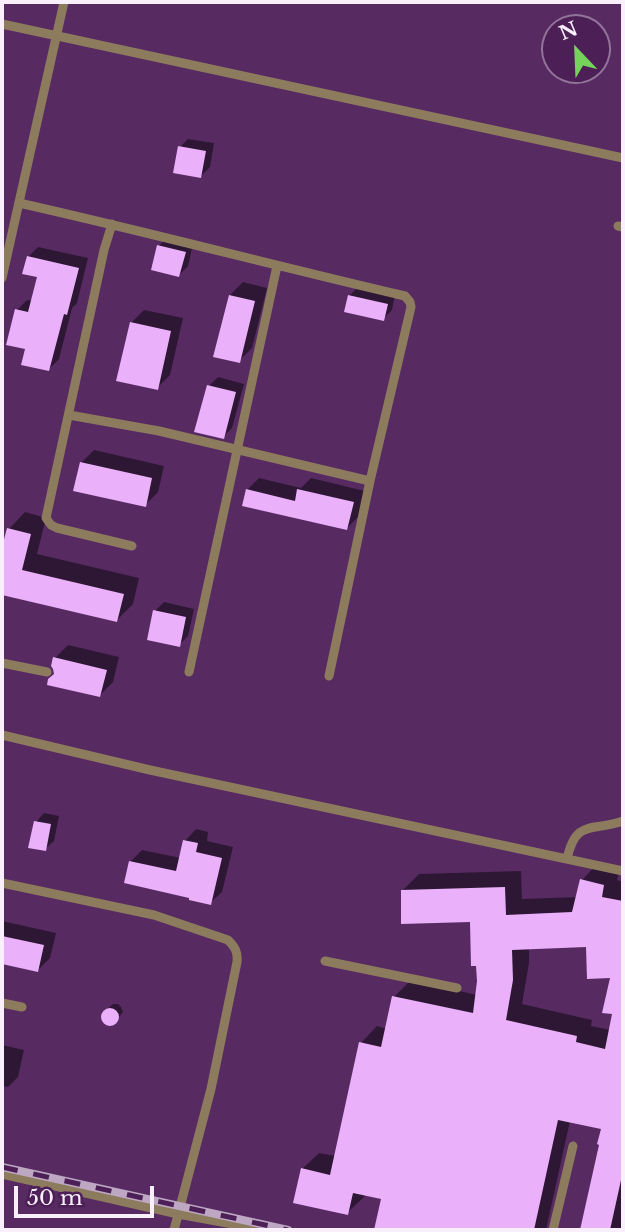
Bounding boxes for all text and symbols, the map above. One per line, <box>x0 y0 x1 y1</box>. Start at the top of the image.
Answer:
north arrow <box>541 14 611 84</box>
text: N <box>556 17 581 45</box>
scale bar <box>18 1172 158 1216</box>
text: 50 m <box>27 1185 82 1211</box>

